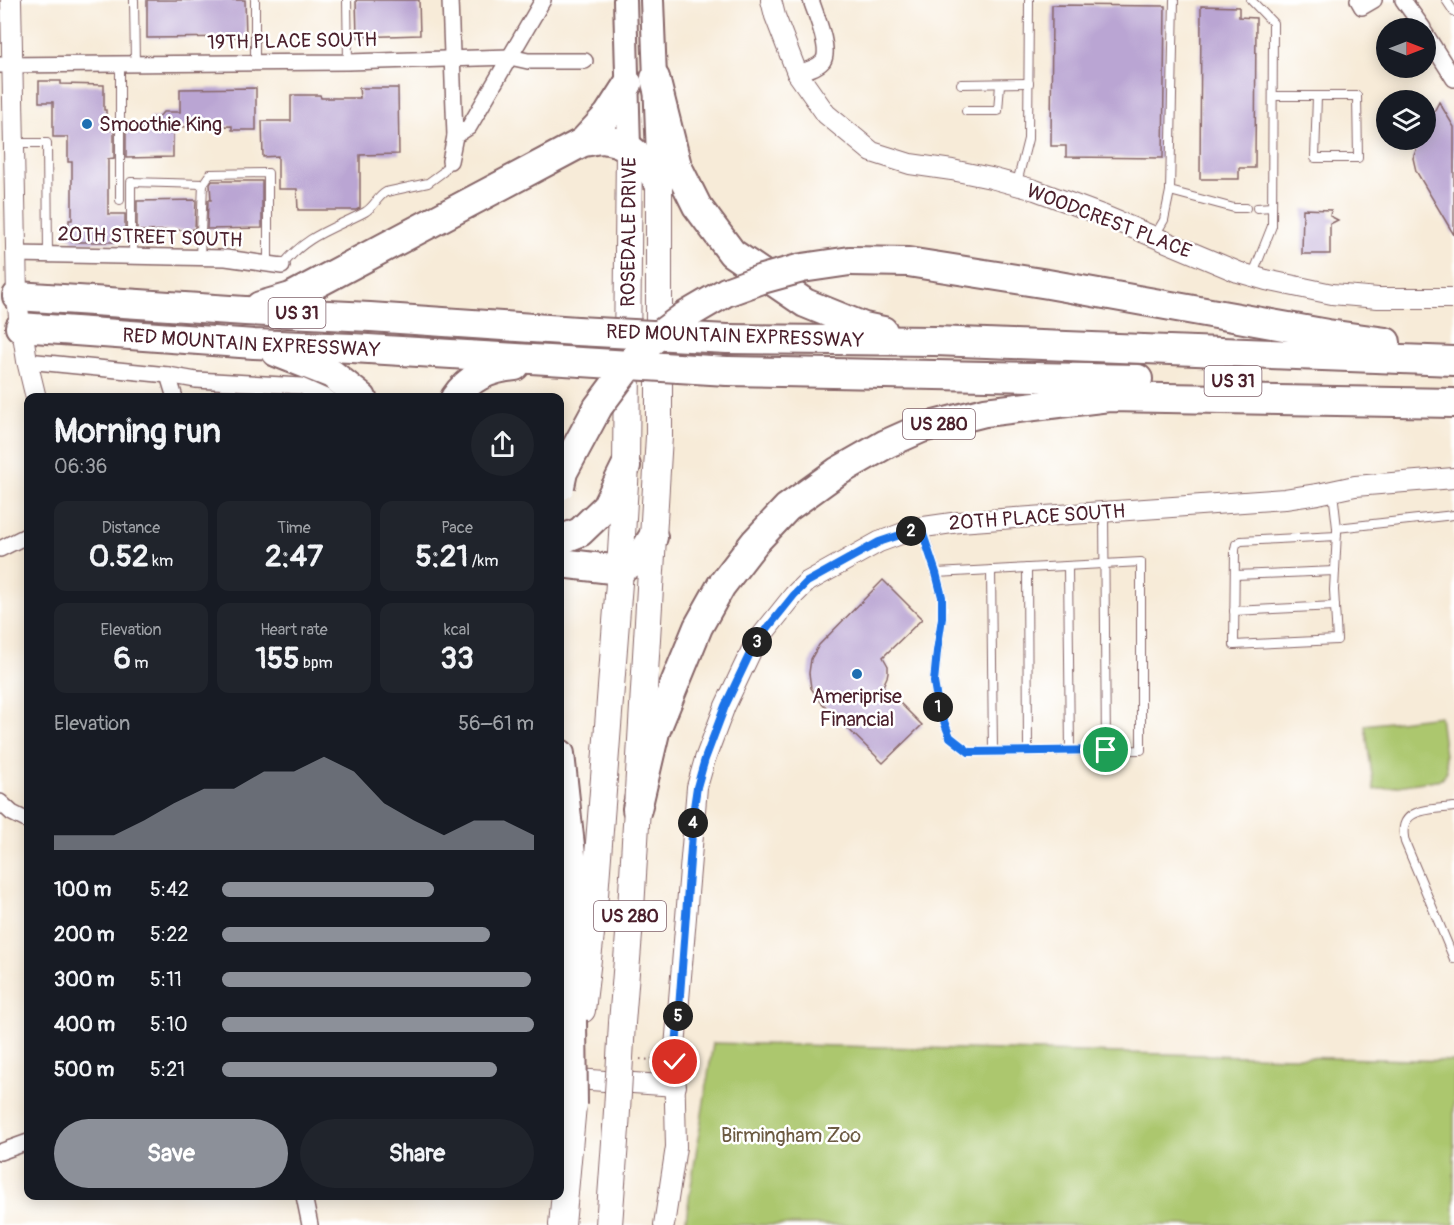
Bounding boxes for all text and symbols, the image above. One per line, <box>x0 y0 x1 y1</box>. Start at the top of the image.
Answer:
north arrow <box>1376 18 1436 78</box>
map controls <box>1376 18 1436 150</box>
street label: 19TH PLACE SOUTH <box>207 27 377 55</box>
button: layers <box>1376 90 1436 150</box>
place label: Smoothie King <box>99 112 222 137</box>
marker: Smoothie King <box>80 117 94 131</box>
street label: ROSEDALE DRIVE <box>615 157 641 307</box>
street label: WOODCREST PLACE <box>1023 178 1195 264</box>
street label: 20TH STREET SOUTH <box>57 221 243 253</box>
road number: US 31 <box>268 298 326 328</box>
street label: RED MOUNTAIN EXPRESSWAY <box>606 319 865 353</box>
street label: RED MOUNTAIN EXPRESSWAY <box>122 322 382 362</box>
road number: US 31 <box>1204 366 1262 396</box>
road number: US 280 <box>903 409 975 439</box>
text: Morning run <box>54 411 221 452</box>
button: share <box>471 413 534 476</box>
text: 06:36 <box>54 454 107 479</box>
street label: 20TH PLACE SOUTH <box>948 498 1126 536</box>
pin: 2 <box>896 516 926 546</box>
text: Distance <box>102 518 160 538</box>
text: Time <box>277 518 311 538</box>
text: Pace <box>441 518 473 538</box>
text: 2 <box>907 521 915 541</box>
text: 0.52 <box>89 538 149 575</box>
text: 2:47 <box>265 538 323 575</box>
text: 5:21 <box>416 538 468 575</box>
text: km <box>149 551 173 571</box>
text: /km <box>468 551 498 571</box>
text: Elevation <box>101 620 161 640</box>
text: Heart rate <box>260 620 328 640</box>
text: kcal <box>444 620 470 640</box>
pin: 3 <box>742 627 772 657</box>
text: 3 <box>753 632 761 652</box>
text: 6 <box>113 640 131 677</box>
text: 155 <box>255 640 300 677</box>
text: 33 <box>440 640 474 677</box>
text: m <box>131 653 149 673</box>
text: bpm <box>300 653 333 673</box>
marker: Ameriprise Financial <box>850 667 864 681</box>
place label: Ameriprise Financial <box>812 684 902 732</box>
pin: 1 <box>923 692 953 722</box>
text: 1 <box>935 697 941 717</box>
text: Elevation <box>54 711 130 736</box>
text: 56–61 m <box>458 711 534 736</box>
pin <box>1080 724 1131 775</box>
icon: arrive <box>1089 733 1122 766</box>
pin: 4 <box>678 808 708 838</box>
text: 4 <box>688 813 698 833</box>
text: 100 m <box>54 877 111 902</box>
text: 5:42 <box>150 877 189 902</box>
road number: US 280 <box>594 901 666 931</box>
text: 200 m <box>54 922 115 947</box>
text: 5:22 <box>150 922 189 947</box>
text: 300 m <box>54 967 115 992</box>
text: 5:11 <box>150 967 182 992</box>
pin: 5 <box>663 1001 693 1031</box>
text: 5 <box>674 1006 682 1026</box>
text: 400 m <box>54 1012 115 1037</box>
text: 5:10 <box>150 1012 188 1037</box>
pin <box>649 1036 700 1087</box>
icon: check <box>658 1045 691 1078</box>
text: 500 m <box>54 1057 114 1082</box>
text: 5:21 <box>150 1057 185 1082</box>
button: Save <box>54 1119 288 1188</box>
button: Share <box>300 1119 534 1188</box>
park label: Birmingham Zoo <box>721 1123 861 1148</box>

